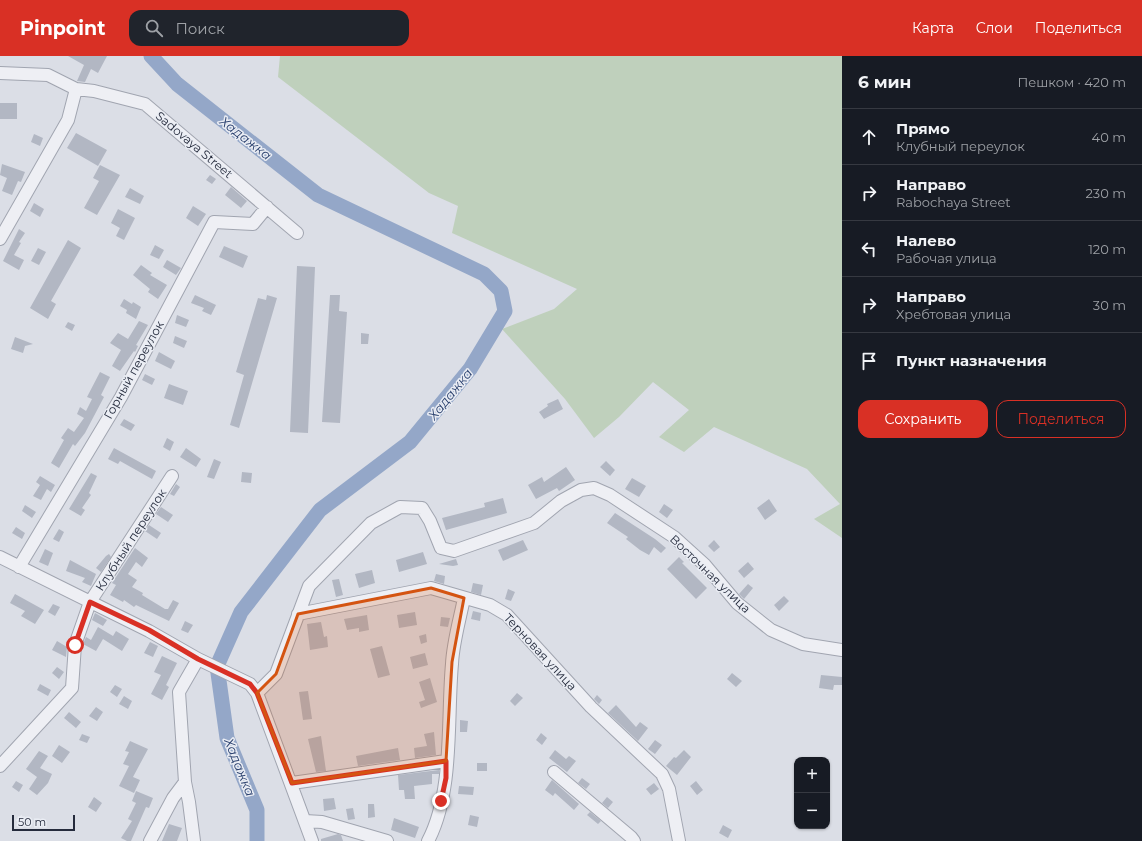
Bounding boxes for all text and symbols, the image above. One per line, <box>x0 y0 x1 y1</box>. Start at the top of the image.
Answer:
search box <box>129 10 409 46</box>
text: Pinpoint <box>20 17 105 40</box>
icon: search <box>143 17 165 39</box>
text: Поиск <box>175 19 225 38</box>
text: Карта <box>912 19 954 37</box>
text: Слои <box>976 19 1013 37</box>
text: Поделиться <box>1035 19 1122 37</box>
text: 6 мин <box>858 72 911 92</box>
text: Пешком · 420 m <box>1017 74 1126 90</box>
street label: Sadovaya Street <box>153 108 236 181</box>
water label: Хадажка <box>216 112 275 163</box>
text: Прямо <box>896 119 950 138</box>
icon: ahead <box>858 126 880 148</box>
text: 40 m <box>1092 129 1126 145</box>
text: Клубный переулок <box>896 138 1025 154</box>
text: Направо <box>896 175 966 194</box>
icon: right <box>858 182 880 204</box>
text: 230 m <box>1085 185 1126 201</box>
text: Rabochaya Street <box>896 194 1011 210</box>
text: Налево <box>896 231 956 250</box>
icon: left <box>858 238 880 260</box>
text: 120 m <box>1088 241 1126 257</box>
text: Рабочая улица <box>896 250 997 266</box>
text: Направо <box>896 287 966 306</box>
icon: right <box>858 294 880 316</box>
text: 30 m <box>1093 297 1126 313</box>
text: Хребтовая улица <box>896 306 1011 322</box>
street label: Горный переулок <box>100 318 167 421</box>
icon: arrive <box>858 350 880 372</box>
text: Пункт назначения <box>896 351 1047 370</box>
water label: Хадажка <box>424 365 476 424</box>
button: Сохранить <box>858 400 988 438</box>
button: Поделиться <box>996 400 1126 438</box>
street label: Клубный переулок <box>92 486 169 594</box>
street label: Восточная улица <box>667 531 754 616</box>
street label: Терновая улица <box>501 610 580 693</box>
route start <box>66 636 84 654</box>
water label: Хадажка <box>221 735 259 798</box>
map controls <box>794 757 830 829</box>
button: + <box>794 757 830 793</box>
route end <box>432 792 450 810</box>
button: − <box>794 793 830 829</box>
scale bar <box>12 813 75 832</box>
text: 50 m <box>18 815 46 829</box>

